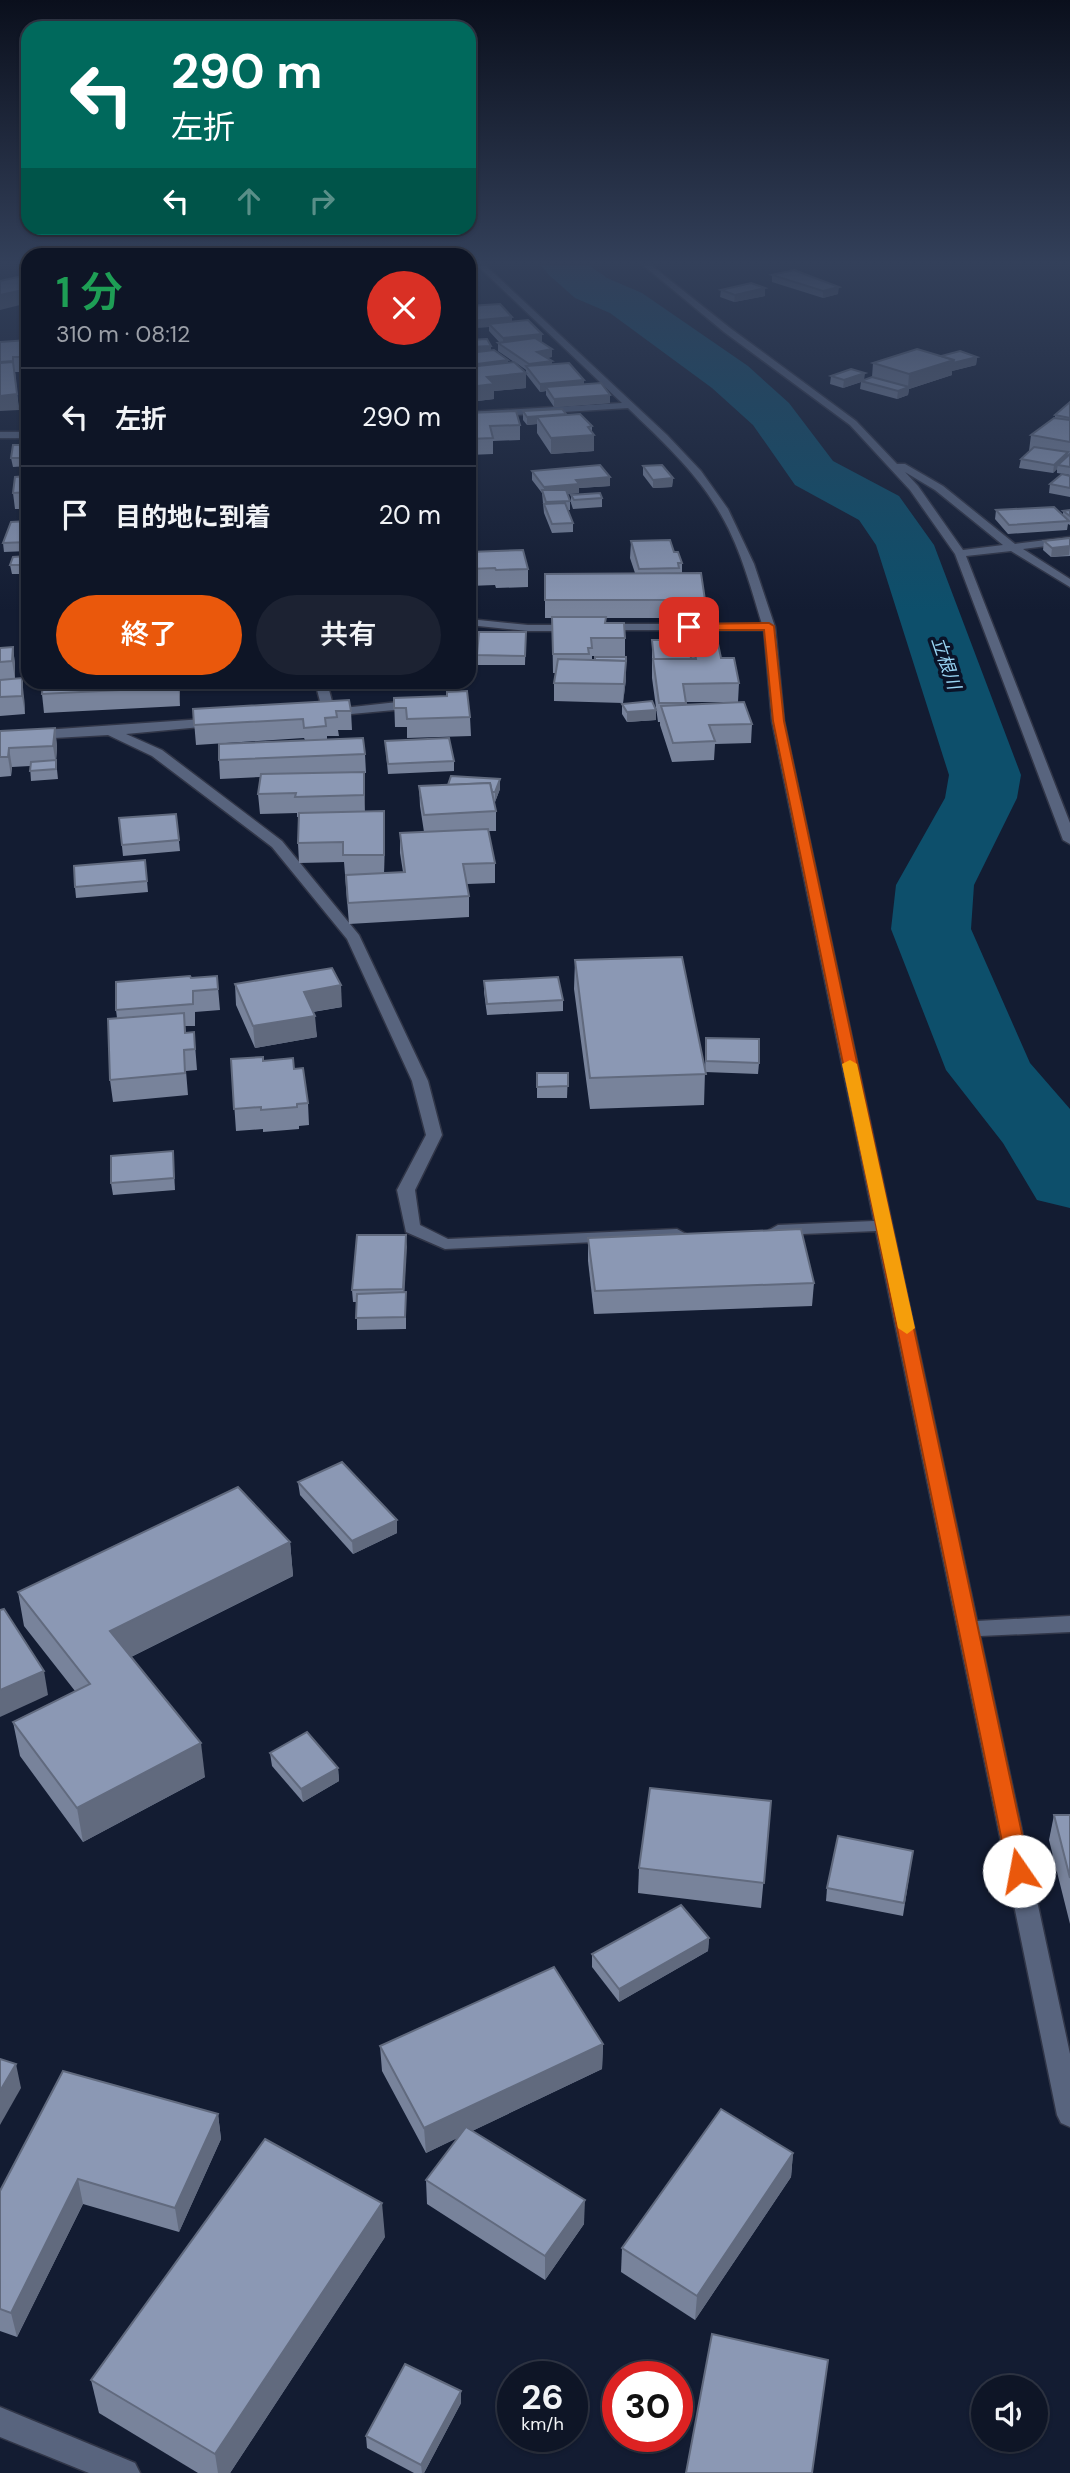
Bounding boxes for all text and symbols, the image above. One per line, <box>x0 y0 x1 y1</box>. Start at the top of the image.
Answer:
text: 290 m <box>171 39 322 103</box>
icon: left <box>56 49 147 140</box>
text: 左折 <box>171 106 235 148</box>
icon: left <box>157 182 195 220</box>
icon: ahead <box>230 182 268 220</box>
icon: right <box>303 182 341 220</box>
text: 1 分 <box>56 265 123 320</box>
button: close <box>367 271 441 345</box>
text: 310 m · 08:12 <box>56 319 190 349</box>
icon: left <box>56 398 94 436</box>
text: 290 m <box>362 400 441 434</box>
text: 左折 <box>115 402 167 436</box>
icon: arrive <box>56 496 94 534</box>
text: 20 m <box>378 498 441 532</box>
text: 目的地に到着 <box>115 500 271 534</box>
button: 終了 <box>56 595 242 675</box>
button: 共有 <box>256 595 441 675</box>
pin <box>659 597 719 657</box>
icon: arrive <box>670 608 708 646</box>
water label: 立根川 <box>926 634 967 694</box>
position arrow <box>982 1834 1056 1908</box>
speed limit sign: 30 <box>602 2361 693 2452</box>
text: 26 <box>521 2374 564 2420</box>
map controls <box>971 2375 1048 2452</box>
button: sound <box>971 2375 1048 2452</box>
text: km/h <box>521 2412 564 2436</box>

